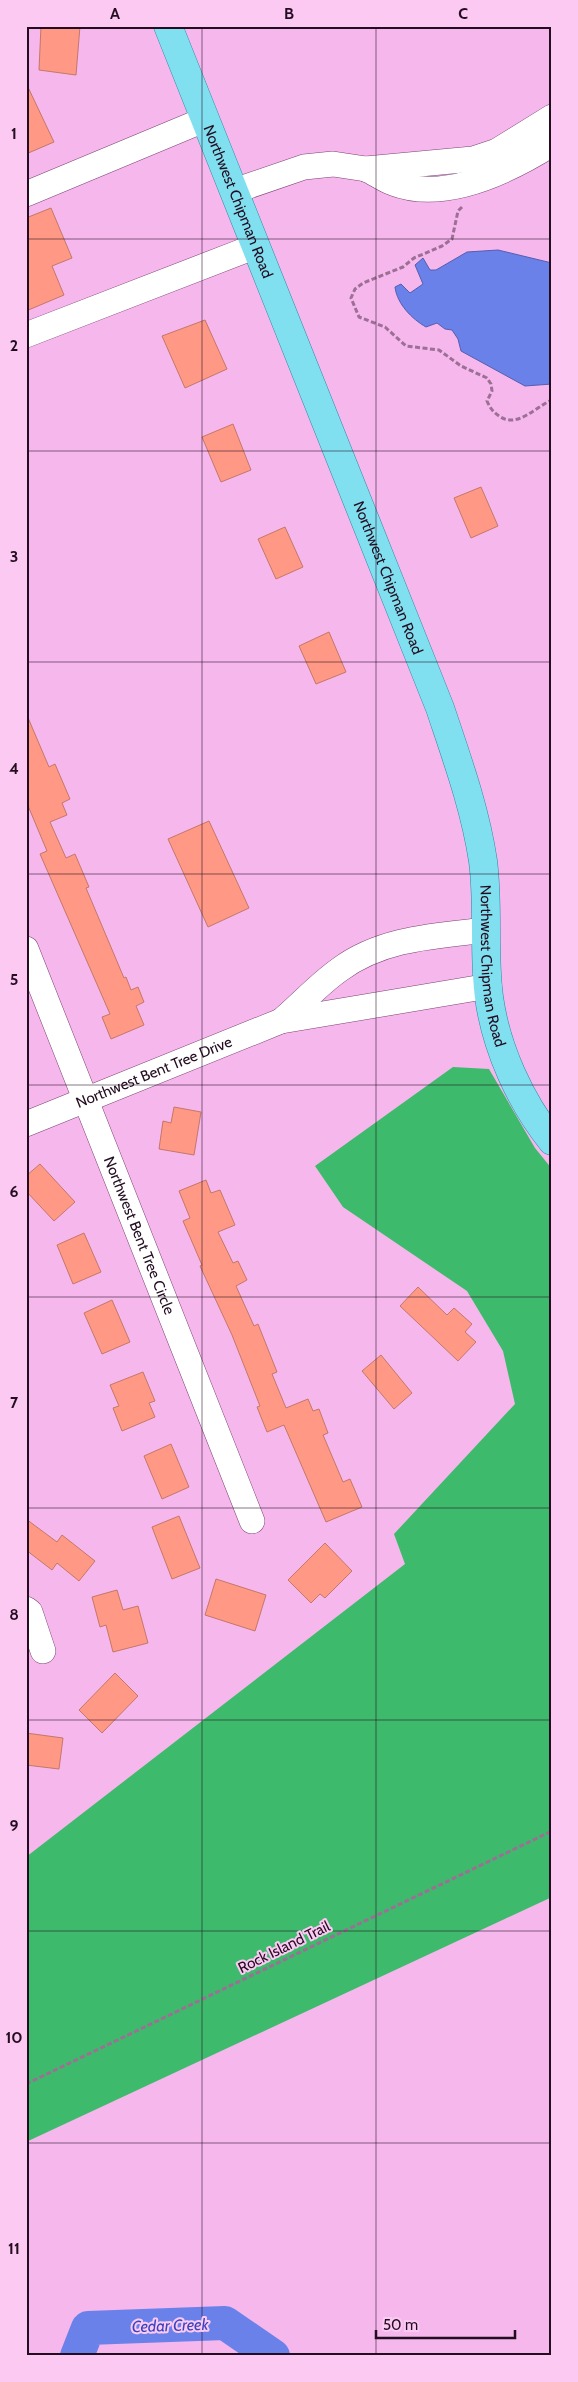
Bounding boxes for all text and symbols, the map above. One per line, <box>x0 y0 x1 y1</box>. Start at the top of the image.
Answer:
text: A <box>110 4 120 23</box>
text: B <box>284 4 294 23</box>
text: C <box>458 4 468 23</box>
street label: Northwest Chipman Road <box>199 122 277 281</box>
text: 1 <box>11 124 17 143</box>
text: 2 <box>10 336 18 355</box>
street label: Northwest Chipman Road <box>349 499 427 657</box>
text: 3 <box>10 547 18 566</box>
text: 4 <box>9 759 19 778</box>
street label: Northwest Chipman Road <box>476 885 509 1049</box>
text: 5 <box>10 970 18 989</box>
street label: Northwest Bent Tree Drive <box>73 1033 235 1112</box>
street label: Northwest Bent Tree Circle <box>100 1154 179 1317</box>
text: 6 <box>10 1182 19 1201</box>
text: 7 <box>10 1393 19 1412</box>
text: 8 <box>9 1605 19 1624</box>
text: 9 <box>10 1816 19 1835</box>
street label: Rock Island Trail <box>235 1917 333 1977</box>
text: 10 <box>5 2028 23 2047</box>
text: 11 <box>8 2239 20 2258</box>
scale bar <box>376 2307 514 2339</box>
water label: Cedar Creek <box>131 2315 210 2336</box>
text: 50 m <box>383 2316 418 2334</box>

